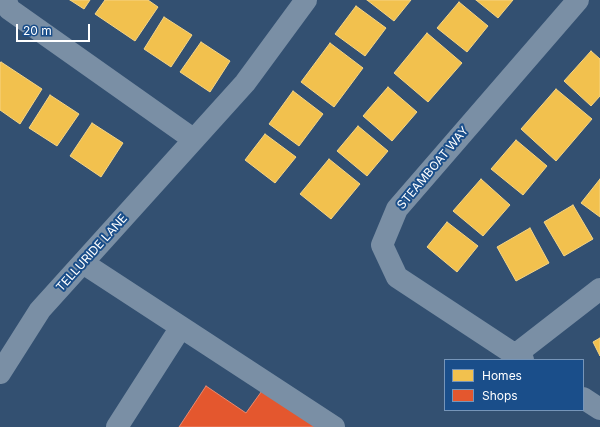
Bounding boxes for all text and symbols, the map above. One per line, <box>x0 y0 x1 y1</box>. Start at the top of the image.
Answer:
scale bar <box>18 16 92 42</box>
text: 20 m <box>23 23 52 38</box>
street label: STEAMBOAT WAY <box>394 124 472 212</box>
street label: TELLURIDE LANE <box>54 211 130 295</box>
legend <box>444 359 584 411</box>
text: Homes <box>482 368 522 383</box>
text: Shops <box>482 388 518 403</box>

